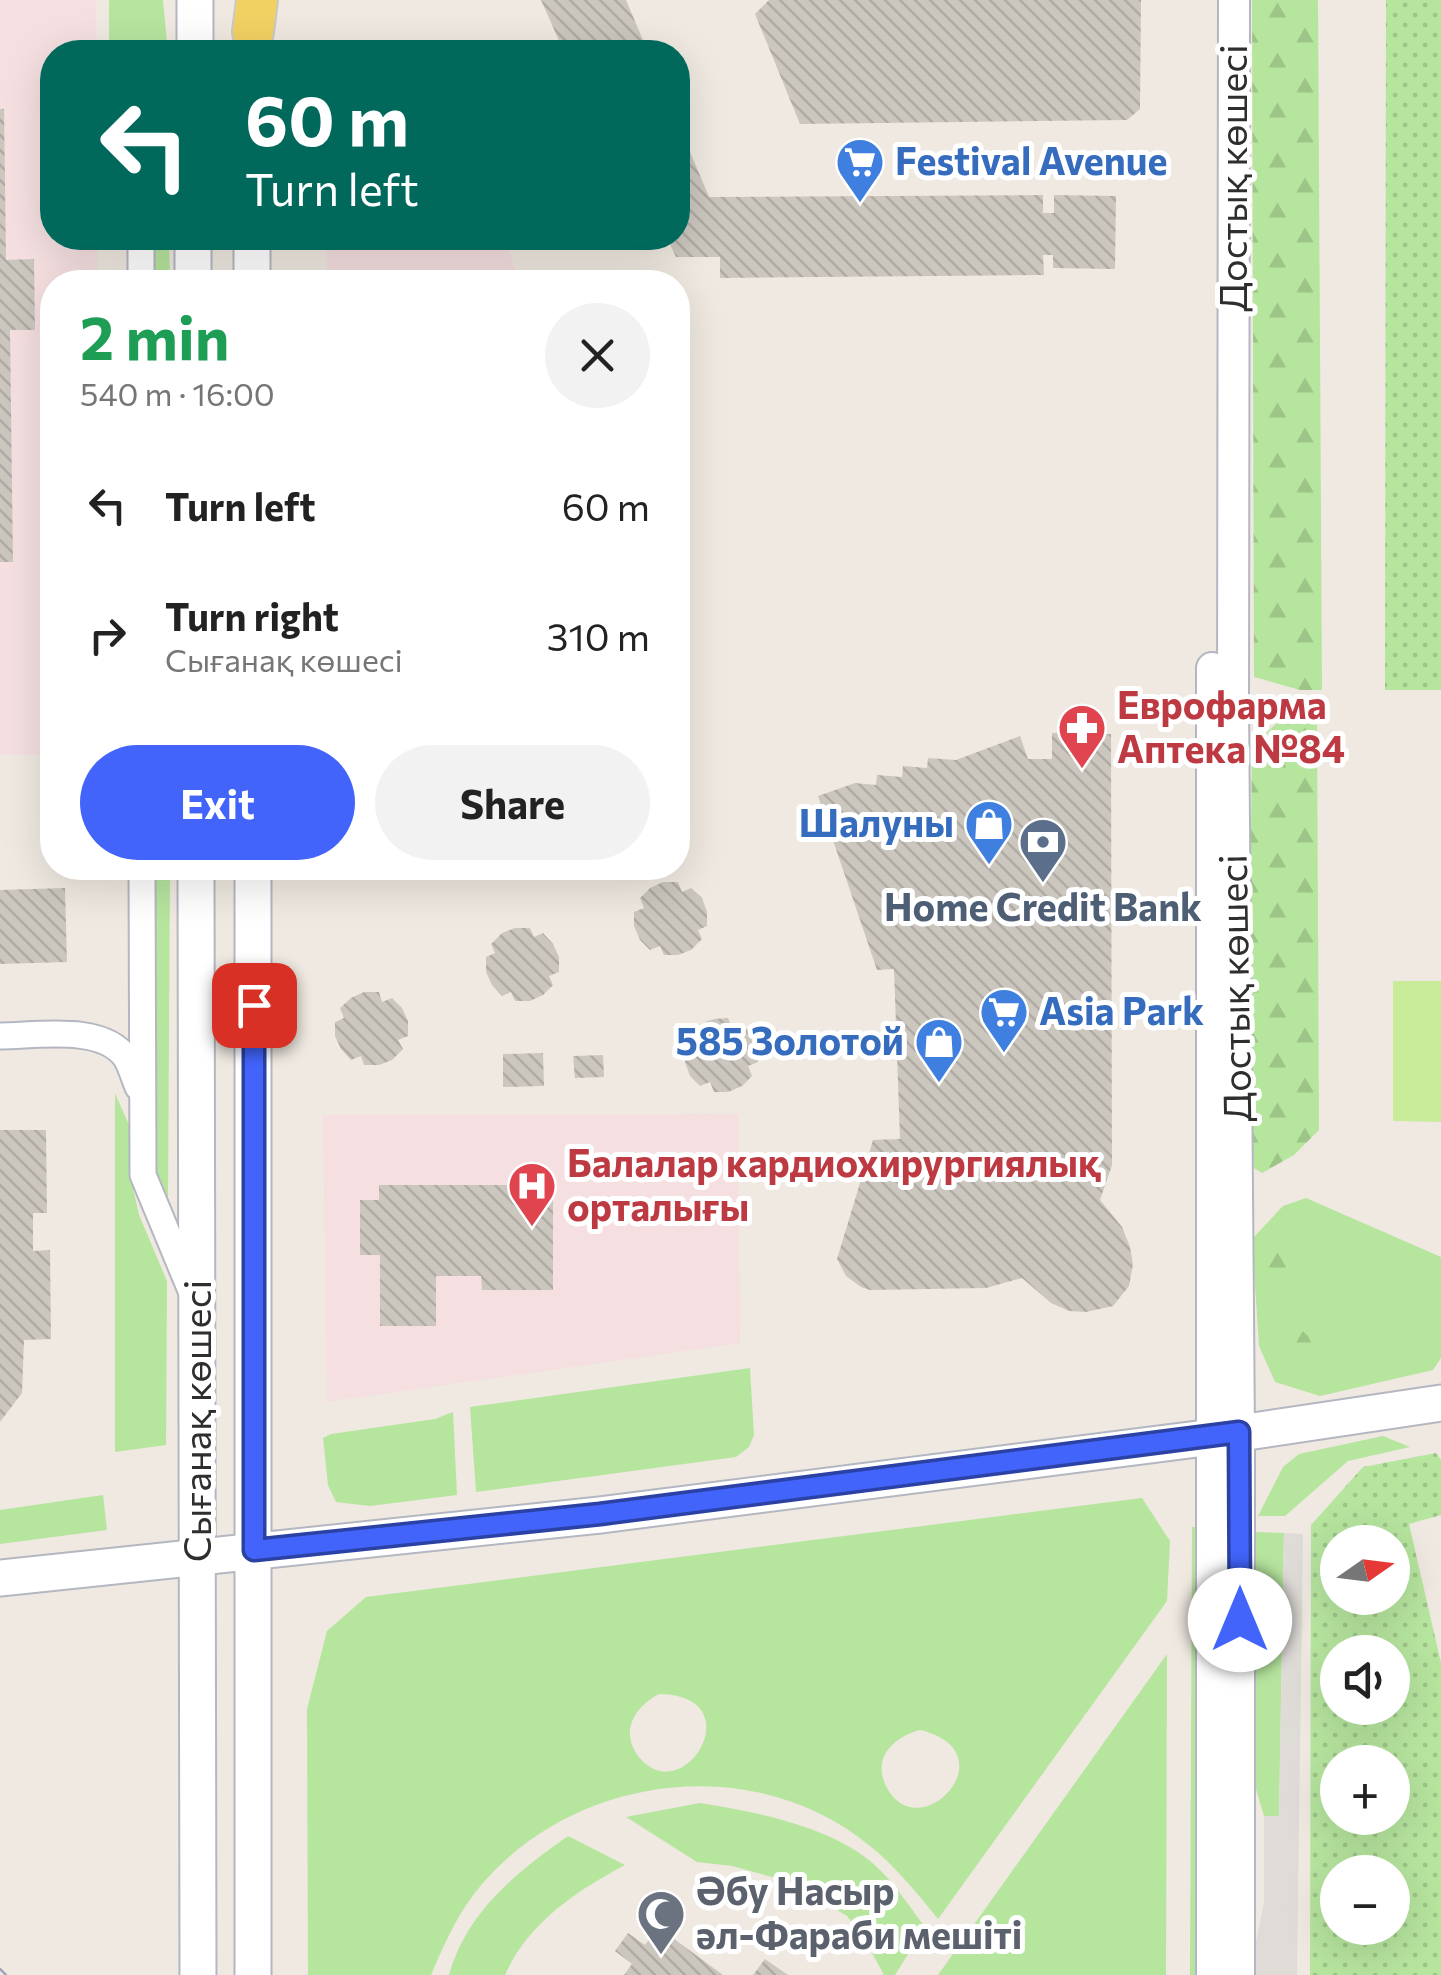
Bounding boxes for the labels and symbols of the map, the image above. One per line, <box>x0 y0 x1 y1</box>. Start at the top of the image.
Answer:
street label: Достық көшесі <box>1208 44 1255 312</box>
supermarket icon: Festival Avenue <box>834 136 886 204</box>
place label: Festival Avenue <box>895 136 1167 183</box>
place label: Еврофарма Аптека №84 <box>1117 680 1345 771</box>
pharmacy icon: Еврофарма Аптека №84 <box>1056 702 1108 770</box>
place label: Шалуны <box>799 798 954 845</box>
shop icon: Шалуны <box>963 798 1015 866</box>
bank icon: Home Credit Bank <box>1017 816 1069 884</box>
street label: Достық көшесі <box>1208 854 1259 1122</box>
place label: Home Credit Bank <box>884 882 1202 929</box>
pin <box>212 963 297 1048</box>
supermarket icon: Asia Park <box>978 986 1030 1054</box>
place label: Asia Park <box>1039 986 1204 1033</box>
place label: 585 Золотой <box>676 1016 904 1063</box>
shop icon: 585 Золотой <box>913 1016 965 1084</box>
place label: Балалар кардиохирургиялық орталығы <box>567 1138 1101 1229</box>
hospital icon: Балалар кардиохирургиялық орталығы <box>506 1160 558 1228</box>
street label: Сығанақ көшесі <box>172 1280 219 1562</box>
north arrow <box>1320 1525 1410 1615</box>
position arrow <box>1188 1568 1292 1672</box>
place label: Әбу Насыр әл-Фараби мешіті <box>696 1866 1022 1957</box>
mosque icon: Әбу Насыр әл-Фараби мешіті <box>635 1888 687 1956</box>

